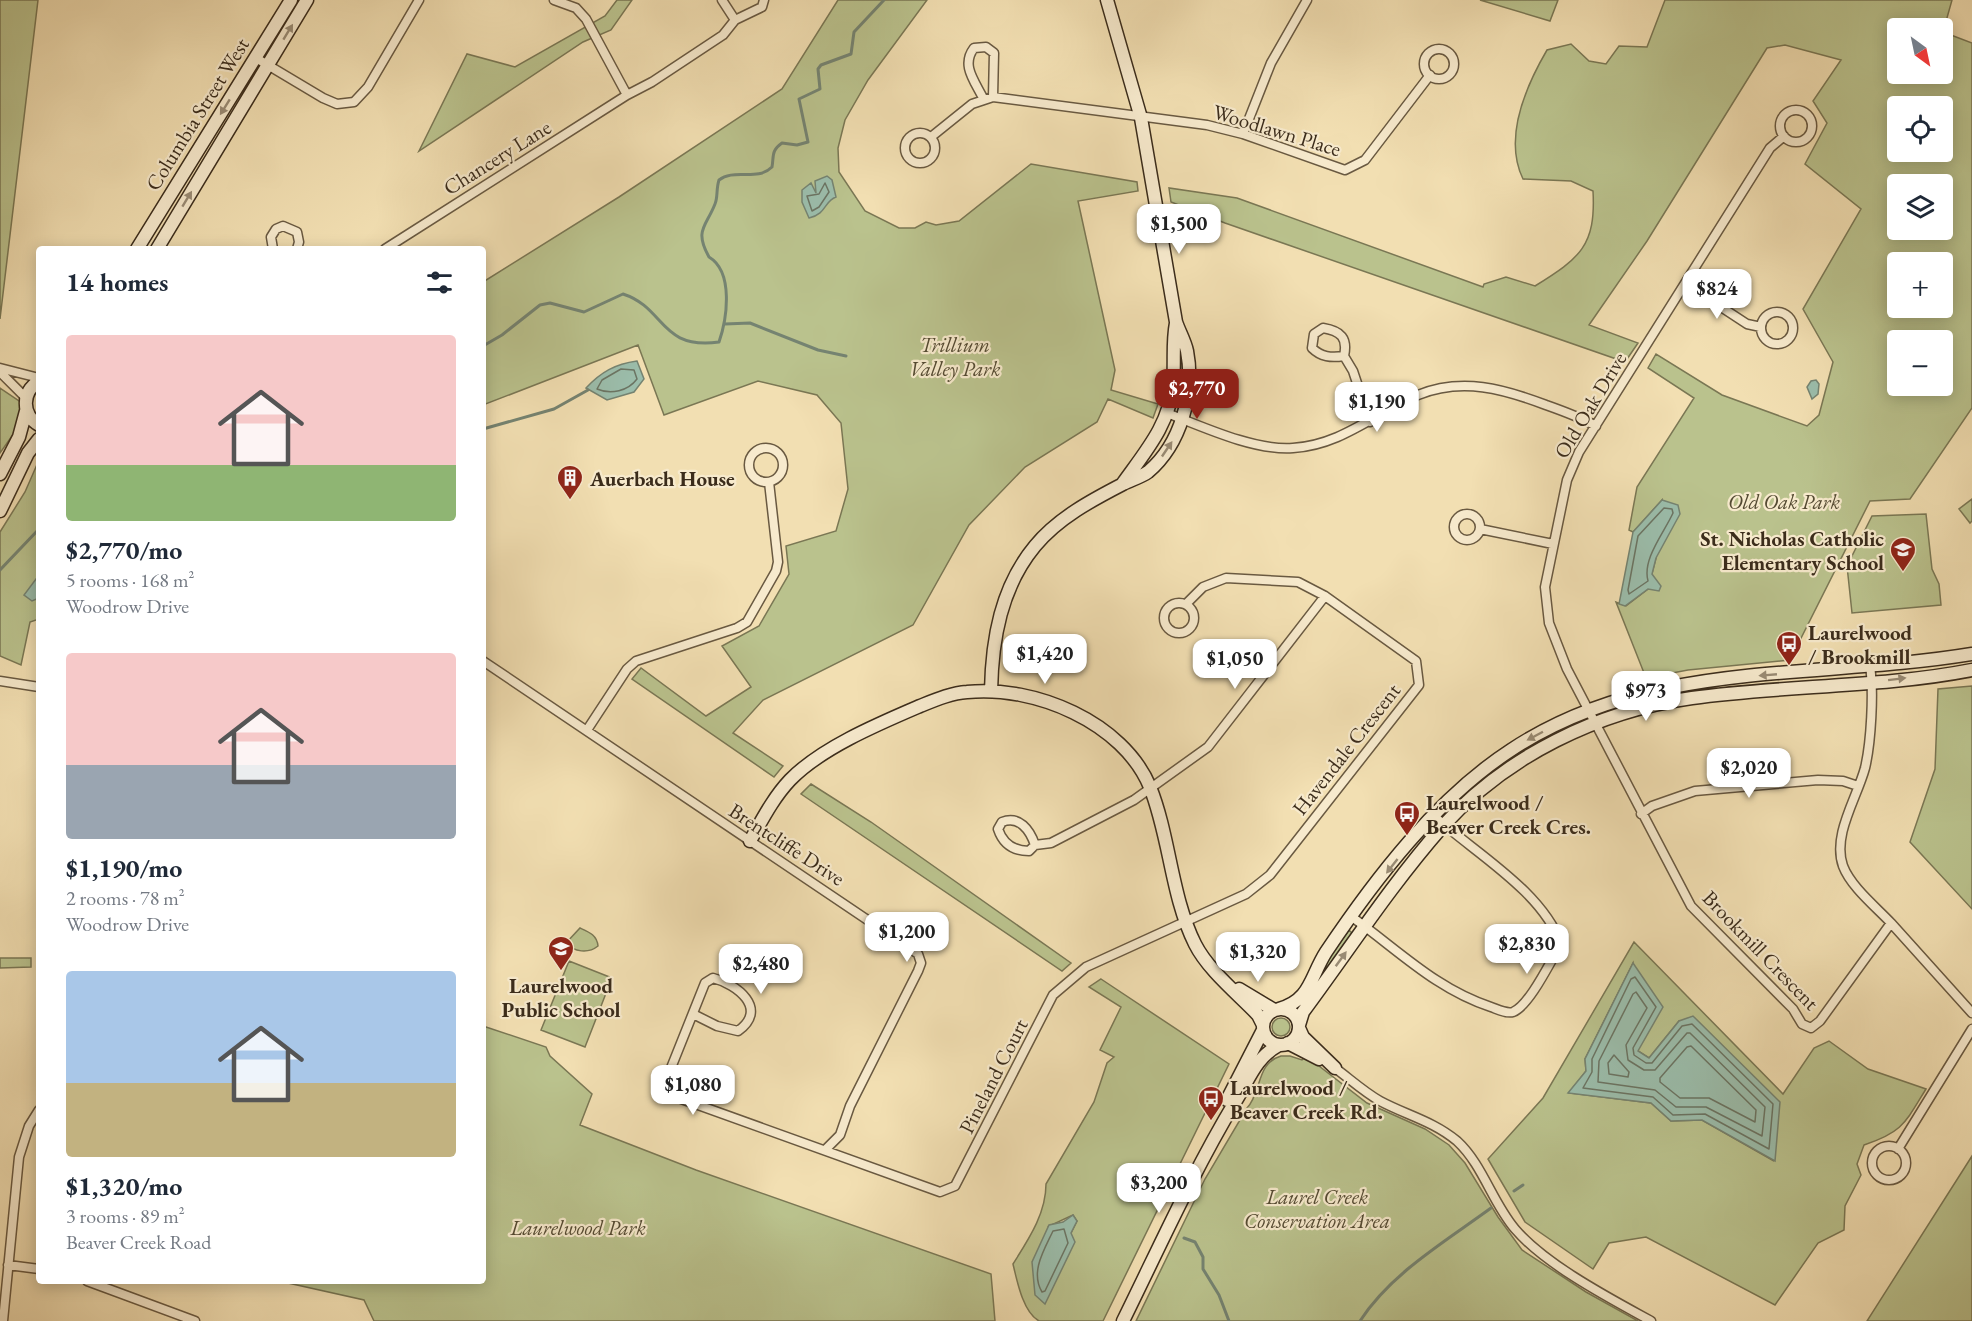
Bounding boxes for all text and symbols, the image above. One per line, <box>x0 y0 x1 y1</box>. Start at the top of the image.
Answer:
north arrow <box>1887 18 1953 84</box>
map controls <box>1887 18 1953 396</box>
one-way arrow <box>283 24 294 40</box>
street label: Columbia Street West <box>139 32 255 195</box>
button: locate <box>1887 96 1953 162</box>
street label: Woodlawn Place <box>1210 98 1344 162</box>
one-way arrow <box>219 99 230 115</box>
street label: Chancery Lane <box>438 113 556 201</box>
button: layers <box>1887 174 1953 240</box>
one-way arrow <box>182 191 193 207</box>
pin: $1,500 <box>1130 204 1228 255</box>
text: $1,500 <box>1151 210 1207 236</box>
button: + <box>1887 252 1953 318</box>
text: 14 homes <box>66 265 168 299</box>
icon: filters <box>423 266 456 299</box>
pin: $824 <box>1681 269 1753 320</box>
text: $824 <box>1697 275 1737 301</box>
button: − <box>1887 330 1953 396</box>
park label: Trillium Valley Park <box>909 331 1001 382</box>
street label: Old Oak Drive <box>1548 347 1632 463</box>
pin: $2,770 <box>1148 369 1246 420</box>
icon: home <box>207 374 315 482</box>
text: $2,770 <box>1169 375 1225 401</box>
pin: $1,190 <box>1328 382 1426 433</box>
text: $1,190 <box>1349 388 1405 414</box>
one-way arrow <box>1161 441 1173 457</box>
building icon: Auerbach House <box>555 463 585 501</box>
place label: Auerbach House <box>589 465 735 492</box>
park label: Old Oak Park <box>1728 488 1841 515</box>
place label: St. Nicholas Catholic Elementary School <box>1700 525 1884 576</box>
text: $2,770/mo <box>66 533 182 567</box>
school or university icon: St. Nicholas Catholic Elementary School <box>1888 535 1918 573</box>
text: 5 rooms · 168 m² <box>66 567 194 593</box>
text: Woodrow Drive <box>66 593 189 619</box>
place label: Laurelwood / Brookmill <box>1808 619 1912 670</box>
bus stop icon: Laurelwood / Brookmill <box>1774 629 1804 667</box>
pin: $1,420 <box>996 634 1094 685</box>
pin: $1,050 <box>1186 639 1284 690</box>
text: $1,420 <box>1017 640 1073 666</box>
text: $1,050 <box>1207 645 1263 671</box>
one-way arrow <box>1758 670 1777 680</box>
pin: $973 <box>1610 671 1682 722</box>
one-way arrow <box>1888 675 1907 684</box>
street label: Havendale Crescent <box>1286 677 1406 820</box>
text: $973 <box>1626 677 1666 703</box>
icon: home <box>207 692 315 800</box>
one-way arrow <box>1526 731 1543 741</box>
pin: $2,020 <box>1700 748 1798 799</box>
text: $2,020 <box>1721 754 1777 780</box>
place label: Laurelwood / Beaver Creek Cres. <box>1426 789 1591 840</box>
street label: Brentcliffe Drive <box>724 797 850 891</box>
bus stop icon: Laurelwood / Beaver Creek Cres. <box>1392 799 1422 837</box>
text: $1,190/mo <box>66 851 182 885</box>
one-way arrow <box>1386 858 1398 873</box>
street label: Brookmill Crescent <box>1697 884 1825 1016</box>
text: 2 rooms · 78 m² <box>66 885 185 911</box>
text: Woodrow Drive <box>66 911 189 937</box>
pin: $1,200 <box>858 912 956 963</box>
text: $1,200 <box>879 918 935 944</box>
pin: $2,830 <box>1478 924 1576 975</box>
text: $2,830 <box>1499 930 1555 956</box>
pin: $1,320 <box>1209 932 1307 983</box>
school or university icon: Laurelwood Public School <box>546 934 576 972</box>
text: $1,320 <box>1230 938 1286 964</box>
pin: $2,480 <box>712 944 810 995</box>
text: $2,480 <box>733 950 789 976</box>
one-way arrow <box>1335 951 1347 967</box>
place label: Laurelwood Public School <box>502 972 620 1023</box>
icon: home <box>207 1010 315 1118</box>
street label: Pineland Court <box>953 1014 1034 1138</box>
pin: $1,080 <box>644 1065 742 1116</box>
text: $1,080 <box>665 1071 721 1097</box>
place label: Laurelwood / Beaver Creek Rd. <box>1230 1074 1383 1125</box>
bus stop icon: Laurelwood / Beaver Creek Rd. <box>1196 1084 1226 1122</box>
pin: $3,200 <box>1110 1163 1208 1214</box>
text: $1,320/mo <box>66 1169 182 1203</box>
text: $3,200 <box>1131 1169 1187 1195</box>
park label: Laurel Creek Conservation Area <box>1244 1183 1390 1234</box>
text: 3 rooms · 89 m² <box>66 1203 185 1229</box>
park label: Laurelwood Park <box>509 1214 646 1241</box>
text: Beaver Creek Road <box>66 1229 211 1255</box>

